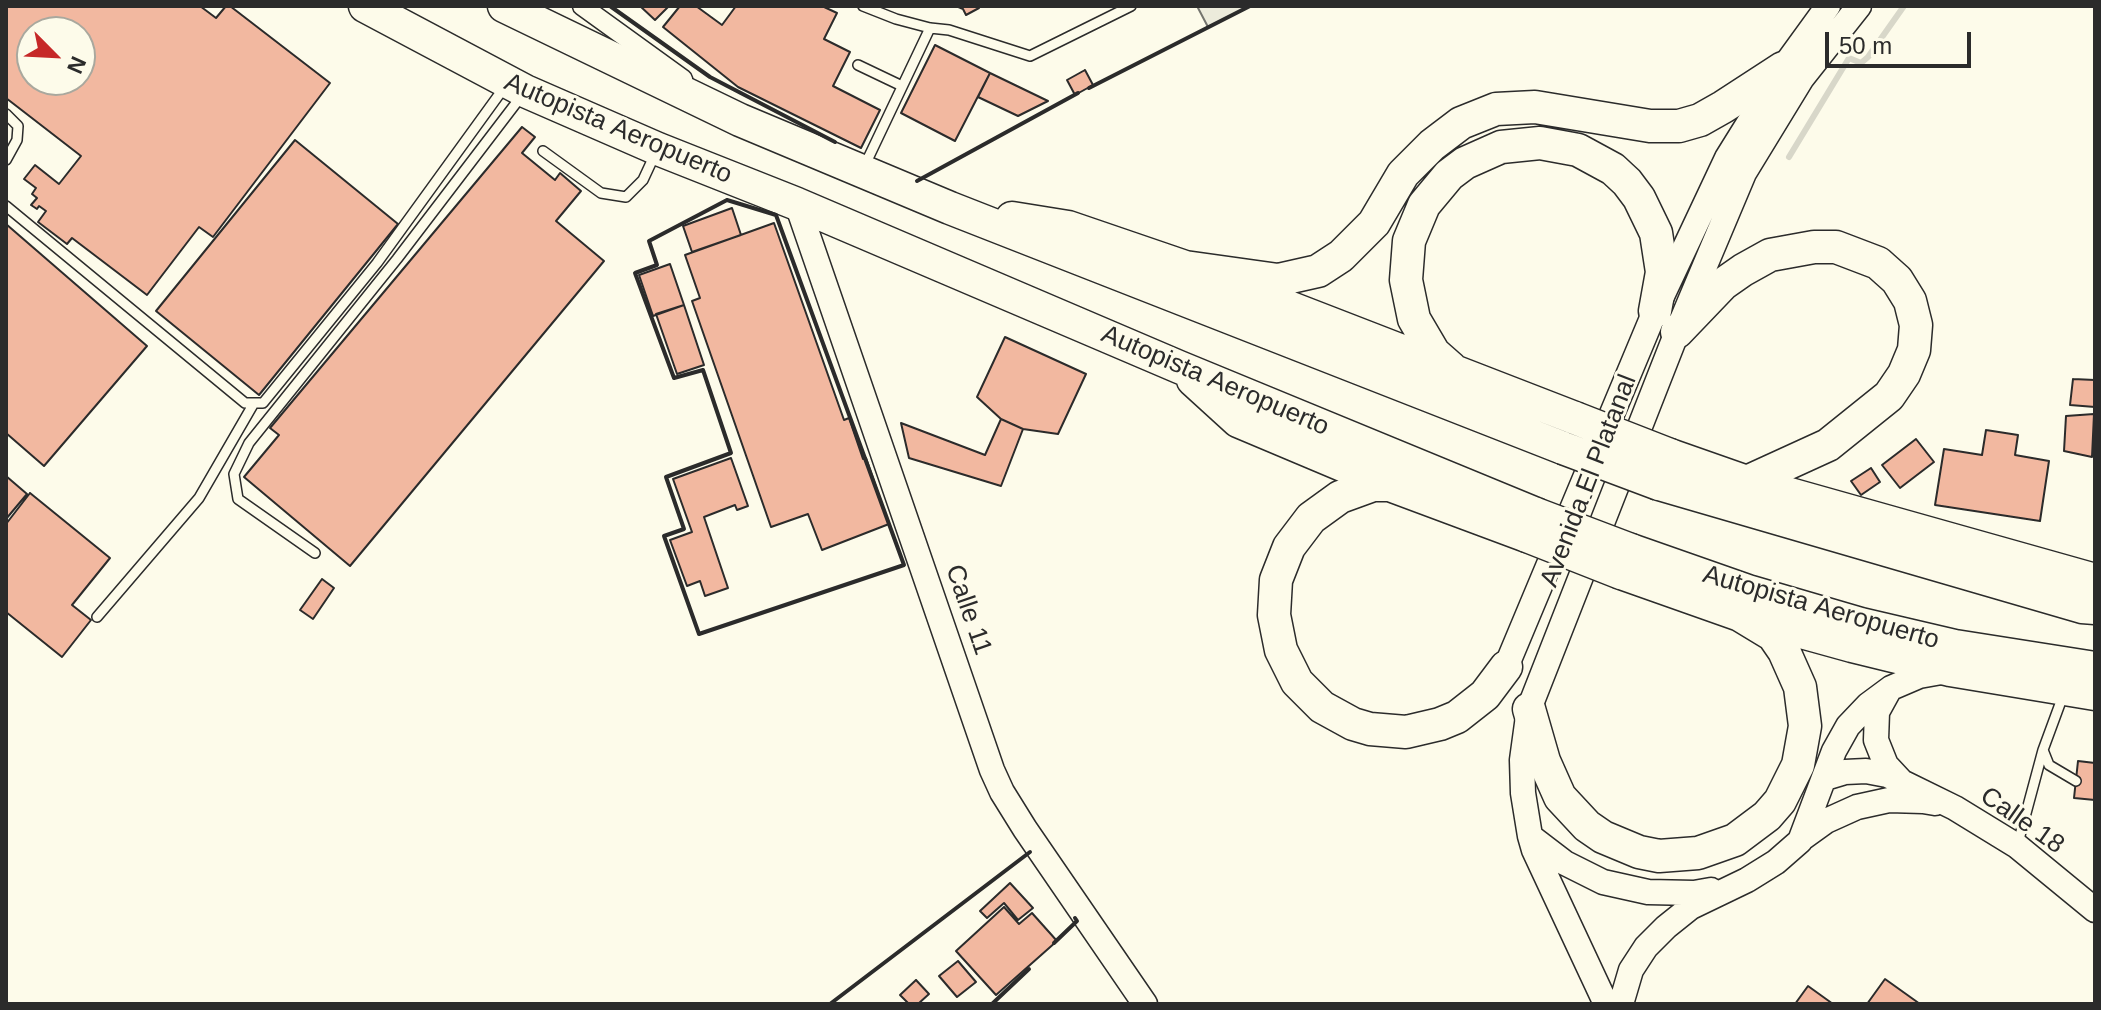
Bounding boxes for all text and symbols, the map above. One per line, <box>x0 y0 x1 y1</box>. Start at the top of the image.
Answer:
north arrow <box>16 16 96 96</box>
scale bar <box>1829 16 1975 66</box>
text: 50 m <box>1839 32 1892 59</box>
text: N <box>62 53 91 77</box>
street label: Autopista Aeropuerto <box>499 67 737 191</box>
street label: Autopista Aeropuerto <box>1096 319 1334 443</box>
street label: Avenida El Platanal <box>1534 370 1644 592</box>
street label: Autopista Aeropuerto <box>1699 559 1943 657</box>
street label: Calle 11 <box>938 561 998 659</box>
street label: Calle 18 <box>1974 781 2070 861</box>

